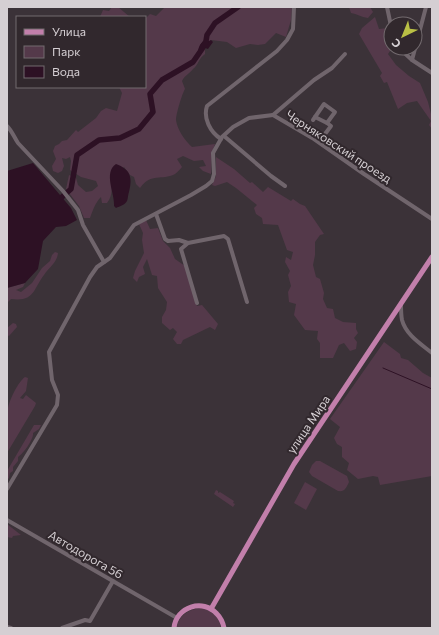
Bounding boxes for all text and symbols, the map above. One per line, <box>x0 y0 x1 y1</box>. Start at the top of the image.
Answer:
legend <box>16 16 146 88</box>
north arrow <box>383 16 423 56</box>
text: Улица <box>52 24 86 38</box>
text: С <box>388 36 403 51</box>
text: Парк <box>52 44 81 58</box>
text: Вода <box>52 64 80 78</box>
street label: Черняковский проезд <box>284 107 394 185</box>
street label: улица Мира <box>284 392 332 456</box>
street label: Автодорога 56 <box>46 527 126 581</box>

